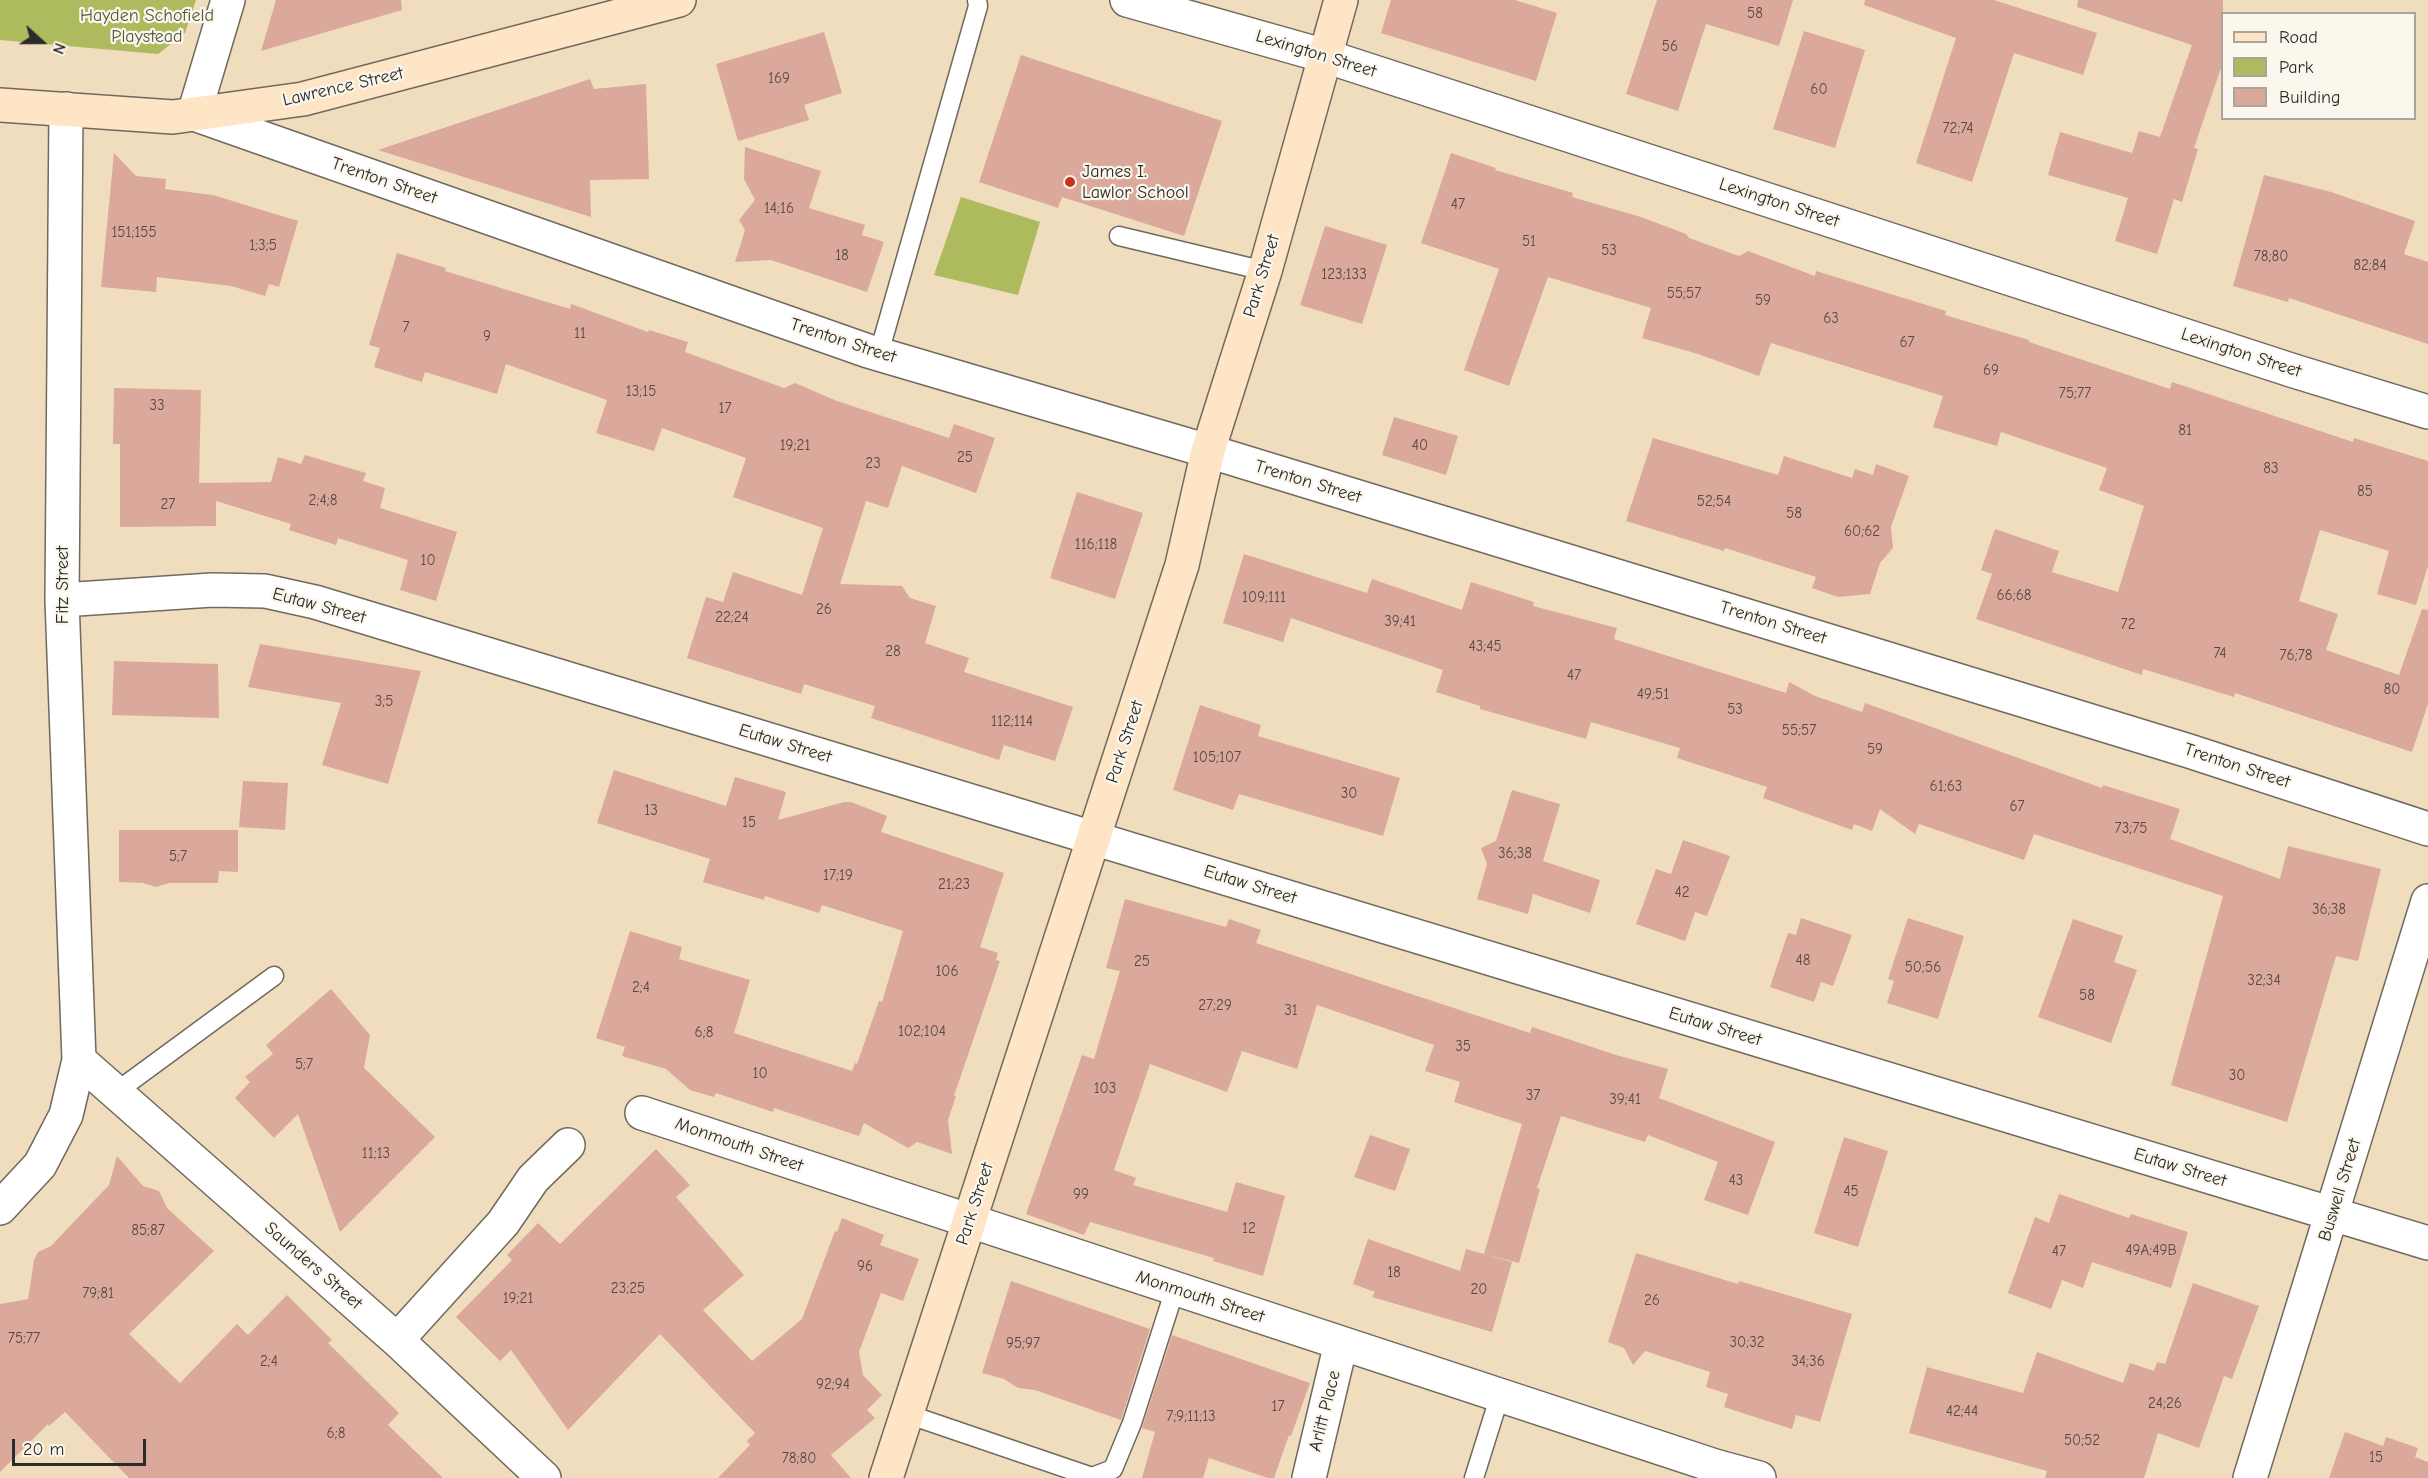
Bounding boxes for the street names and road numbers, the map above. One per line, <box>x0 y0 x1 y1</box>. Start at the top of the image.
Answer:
street label: Lexington Street <box>1253 25 1379 83</box>
street label: Lawrence Street <box>281 63 405 111</box>
street label: Trenton Street <box>328 153 440 209</box>
street label: Lexington Street <box>1716 173 1842 233</box>
street label: Park Street <box>1239 232 1285 320</box>
street label: Trenton Street <box>787 314 899 368</box>
street label: Lexington Street <box>2178 323 2304 383</box>
street label: Trenton Street <box>1252 456 1364 508</box>
street label: Fitz Street <box>52 546 74 624</box>
street label: Eutaw Street <box>270 583 368 629</box>
street label: Trenton Street <box>1717 597 1829 649</box>
street label: Park Street <box>1102 698 1148 786</box>
street label: Eutaw Street <box>736 720 834 768</box>
street label: Trenton Street <box>2181 739 2293 793</box>
street label: Eutaw Street <box>1201 861 1299 909</box>
street label: Eutaw Street <box>1666 1003 1764 1051</box>
street label: Monmouth Street <box>672 1113 806 1177</box>
street label: Buswell Street <box>2314 1136 2366 1244</box>
street label: Eutaw Street <box>2131 1144 2229 1192</box>
street label: Park Street <box>952 1160 998 1248</box>
street label: Saunders Street <box>260 1218 366 1314</box>
street label: Monmouth Street <box>1133 1266 1267 1328</box>
street label: Arlitt Place <box>1304 1368 1346 1454</box>

